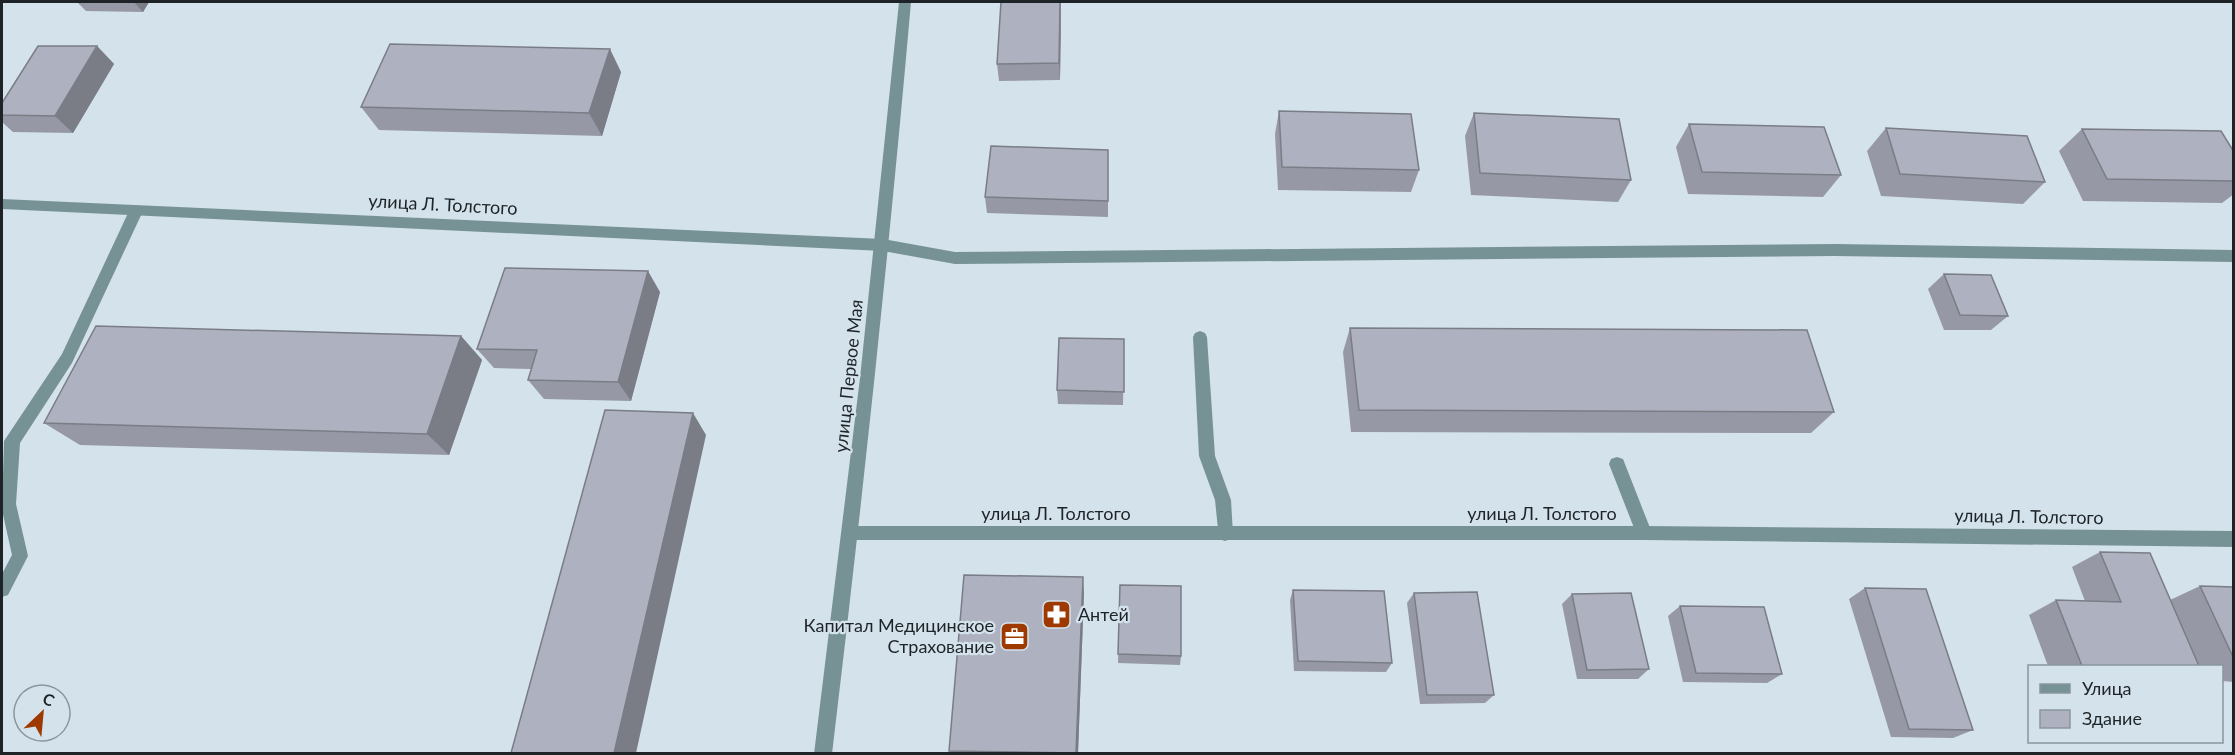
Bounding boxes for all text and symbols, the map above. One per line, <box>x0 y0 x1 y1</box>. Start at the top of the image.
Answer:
street label: улица Л. Толстого <box>368 189 518 219</box>
street label: улица Первое Мая <box>829 298 867 454</box>
street label: улица Л. Толстого <box>981 502 1131 524</box>
street label: улица Л. Толстого <box>1467 502 1617 524</box>
street label: улица Л. Толстого <box>1954 504 2104 528</box>
pharmacy icon: Антей <box>1041 599 1073 631</box>
place label: Антей <box>1078 603 1129 625</box>
place label: Капитал Медицинское Страхование <box>804 614 994 657</box>
office icon: Капитал Медицинское Страхование <box>999 620 1031 652</box>
legend <box>2028 665 2223 743</box>
text: Улица <box>2082 677 2132 699</box>
north arrow <box>12 683 72 743</box>
text: С <box>40 688 58 710</box>
text: Здание <box>2082 707 2142 729</box>

